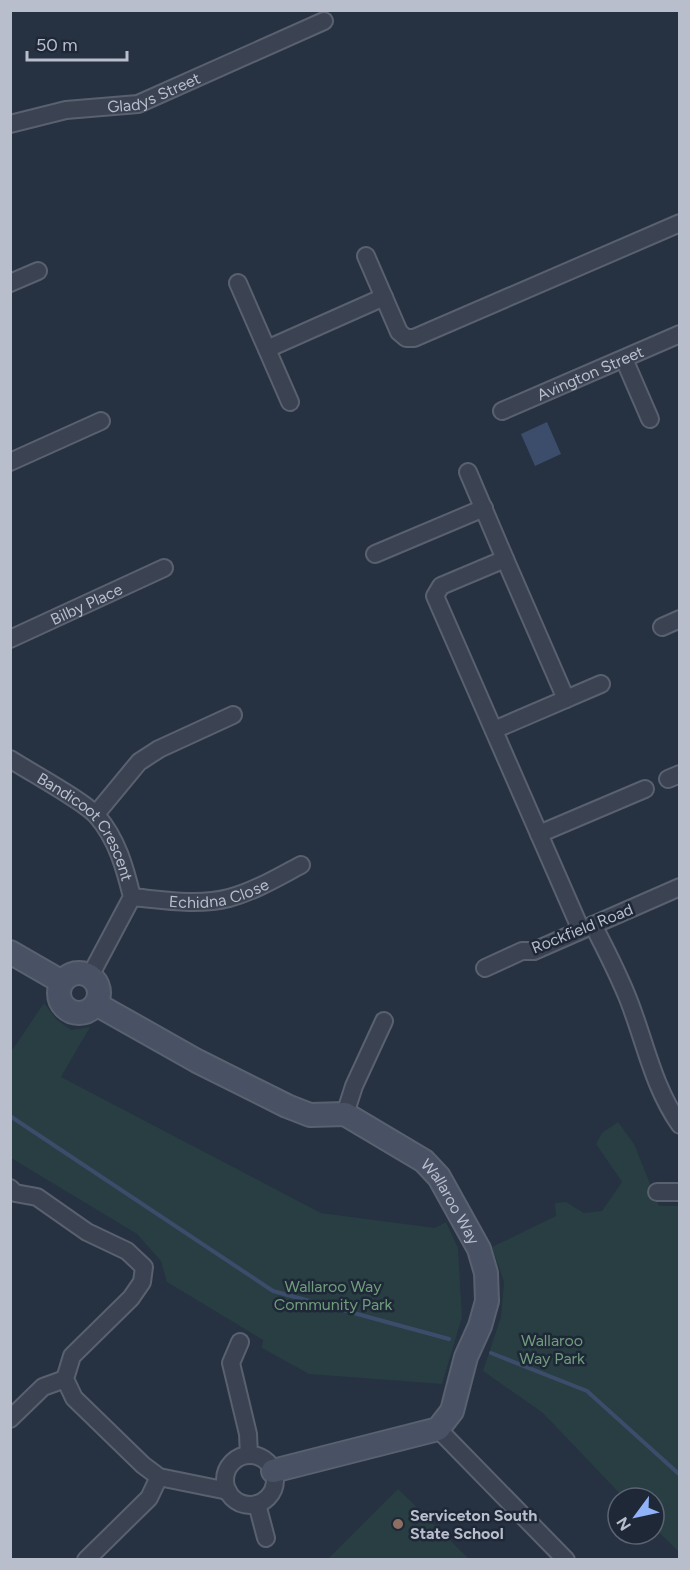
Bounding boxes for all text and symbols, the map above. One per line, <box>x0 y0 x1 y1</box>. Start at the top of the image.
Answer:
scale bar <box>27 24 128 62</box>
text: 50 m <box>36 34 78 56</box>
street label: Gladys Street <box>106 68 203 117</box>
street label: Avington Street <box>534 342 646 405</box>
street label: Bilby Place <box>48 579 126 629</box>
street label: Bandicoot Crescent <box>34 769 137 883</box>
street label: Echidna Close <box>168 875 272 912</box>
street label: Rockfield Road <box>529 899 636 957</box>
street label: Wallaroo Way <box>417 1155 484 1248</box>
park label: Wallaroo Way Community Park <box>274 1277 392 1314</box>
park label: Wallaroo Way Park <box>519 1331 585 1368</box>
north arrow <box>606 1486 666 1546</box>
place label: Serviceton South State School <box>410 1506 537 1543</box>
text: N <box>613 1514 635 1534</box>
marker: Serviceton South State School <box>391 1517 405 1531</box>

